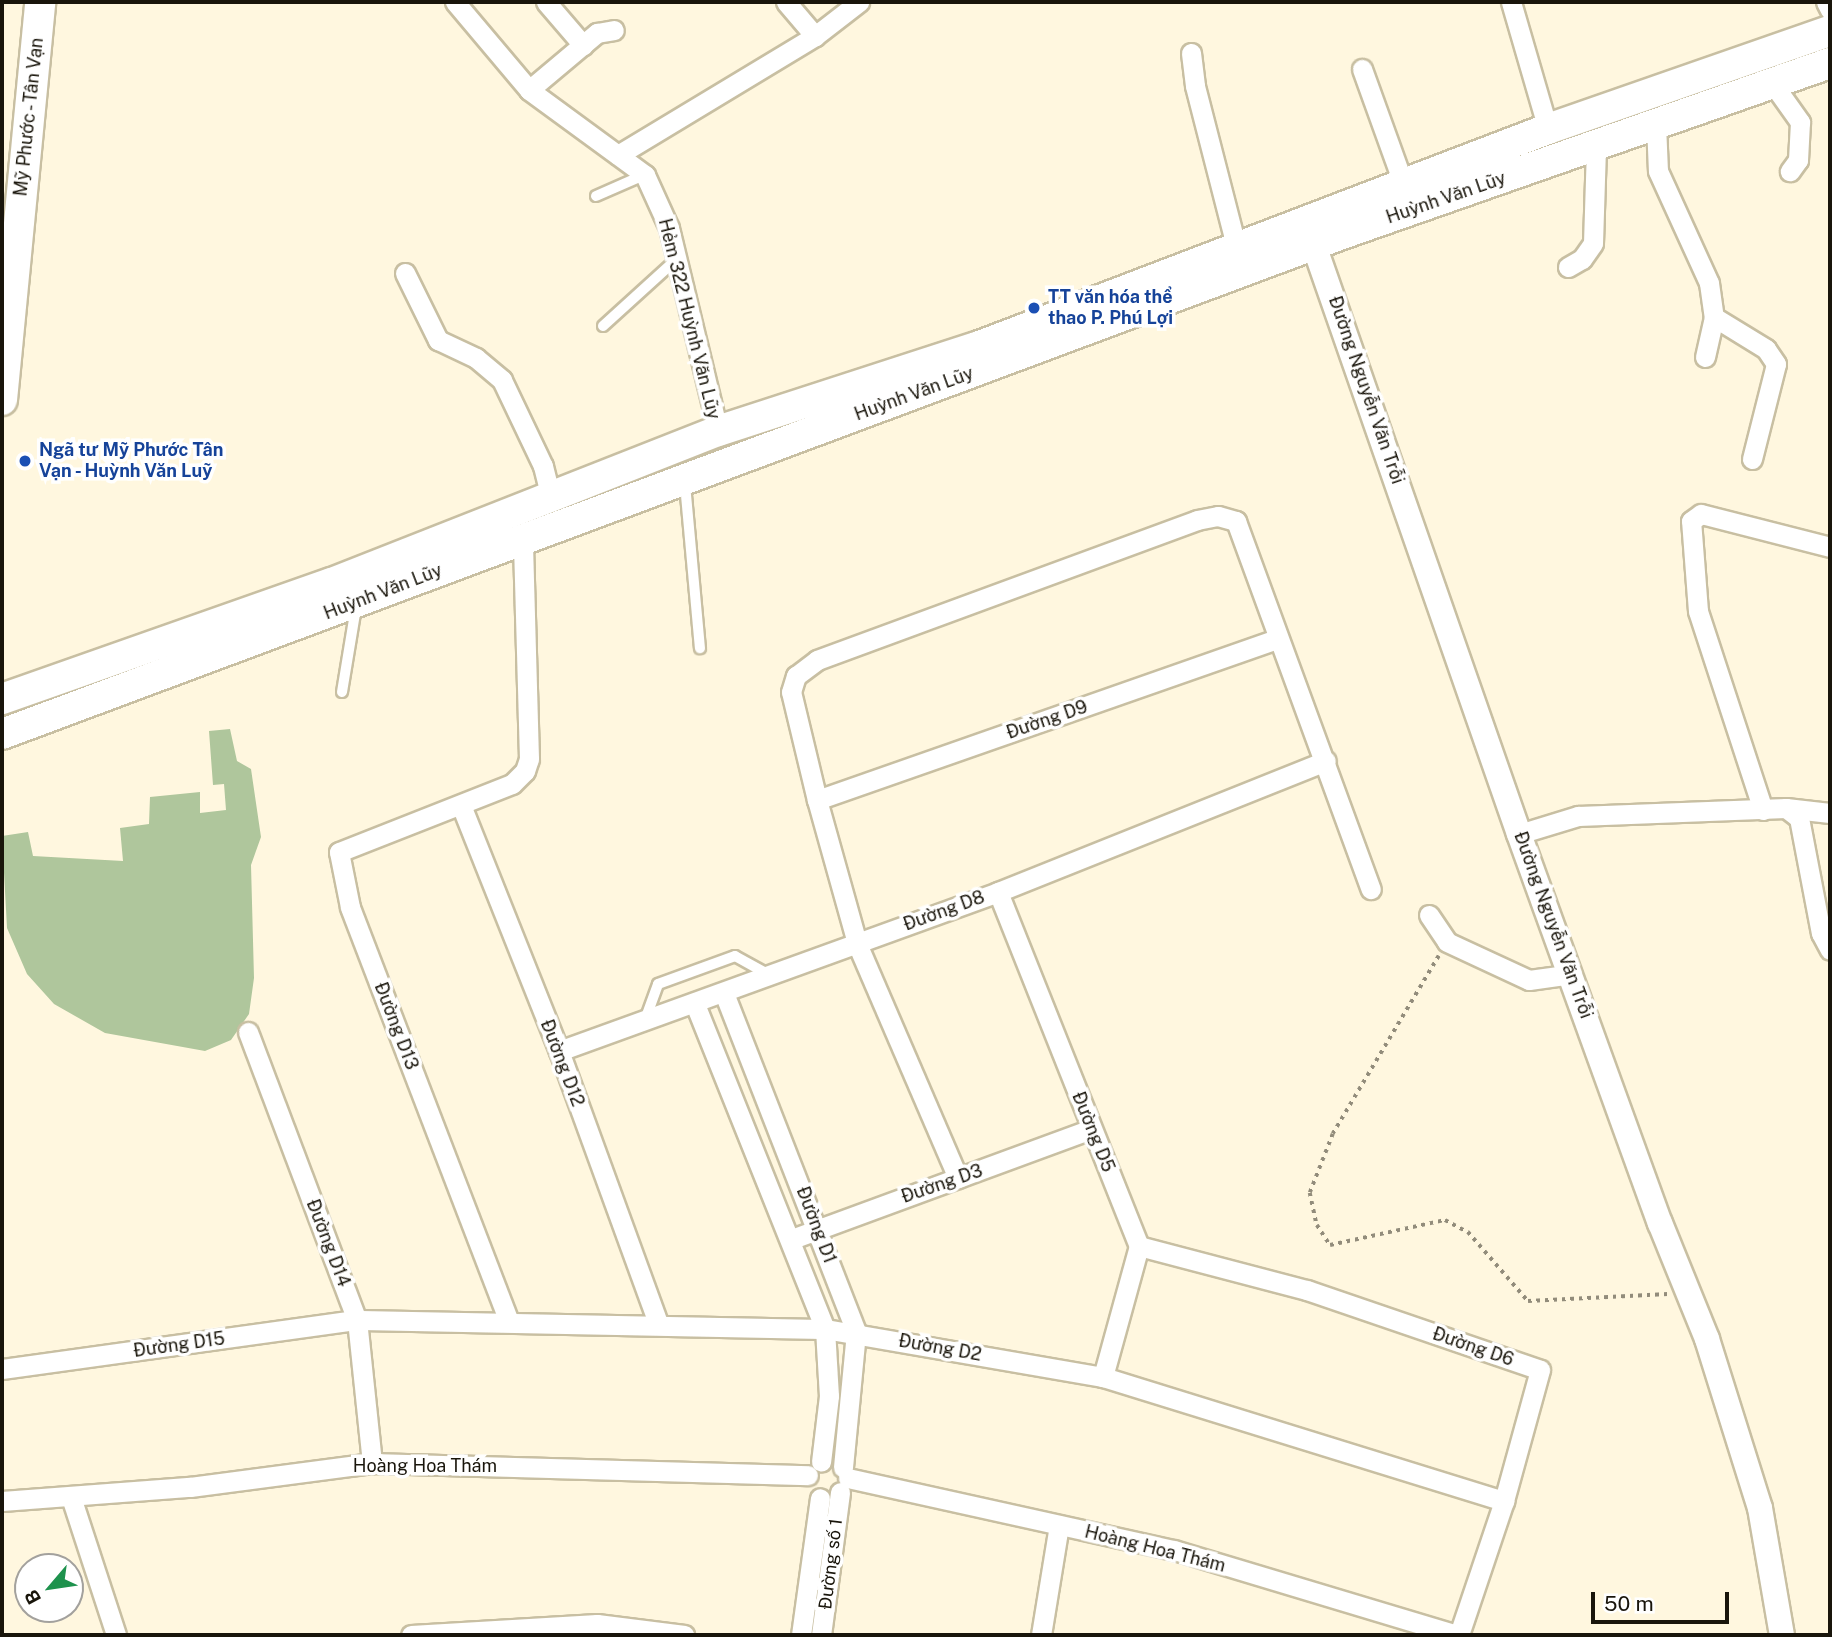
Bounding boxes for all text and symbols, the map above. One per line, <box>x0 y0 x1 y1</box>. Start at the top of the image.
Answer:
street label: Mỹ Phước - Tân Vạn <box>10 34 48 200</box>
street label: Huỳnh Văn Lũy <box>1383 167 1509 229</box>
street label: Hẻm 322 Huỳnh Văn Lũy <box>654 216 724 422</box>
place label: TT văn hóa thể thao P. Phú Lợi <box>1048 287 1173 330</box>
street label: Đường Nguyễn Văn Trỗi <box>1324 293 1408 487</box>
marker: TT văn hóa thể thao P. Phú Lợi <box>1026 300 1042 316</box>
street label: Huỳnh Văn Lũy <box>851 362 977 426</box>
place label: Ngã tư Mỹ Phước Tân Vạn - Huỳnh Văn Luỹ <box>39 440 223 482</box>
marker: Ngã tư Mỹ Phước Tân Vạn - Huỳnh Văn Luỹ <box>17 453 33 469</box>
street label: Huỳnh Văn Lũy <box>321 559 445 625</box>
street label: Đường D9 <box>1003 696 1091 744</box>
street label: Đường Nguyễn Văn Trỗi <box>1509 828 1597 1022</box>
street label: Đường D8 <box>900 886 988 936</box>
street label: Đường D13 <box>369 979 423 1073</box>
street label: Đường D12 <box>536 1016 588 1110</box>
street label: Đường D5 <box>1067 1089 1119 1175</box>
street label: Đường D3 <box>898 1160 986 1208</box>
street label: Đường D1 <box>791 1183 841 1267</box>
street label: Đường D14 <box>301 1196 355 1290</box>
street label: Đường D6 <box>1430 1323 1516 1371</box>
street label: Đường D15 <box>132 1328 226 1362</box>
street label: Đường D2 <box>897 1330 983 1366</box>
street label: Hoàng Hoa Thám <box>353 1455 497 1477</box>
street label: Đường số 1 <box>815 1517 847 1611</box>
street label: Hoàng Hoa Thám <box>1082 1521 1228 1577</box>
north arrow <box>14 1553 84 1623</box>
scale bar <box>1594 1578 1732 1622</box>
text: B <box>20 1586 45 1608</box>
text: 50 m <box>1604 1591 1654 1616</box>

